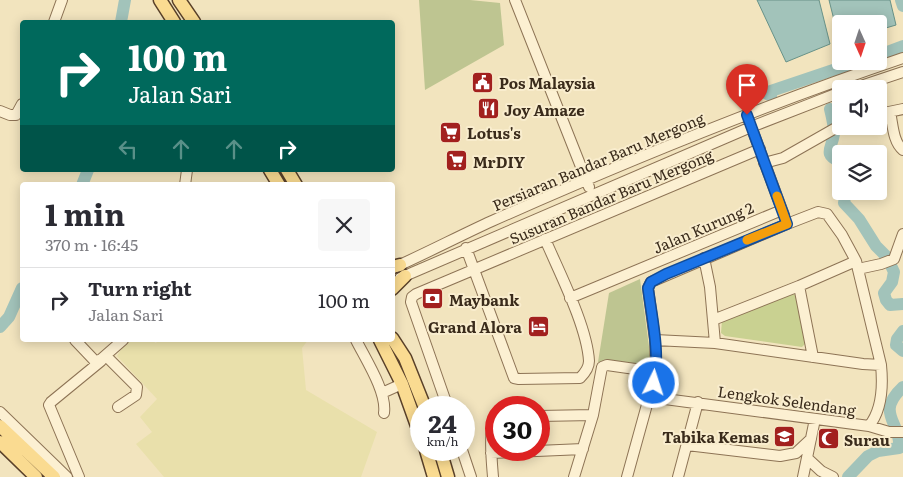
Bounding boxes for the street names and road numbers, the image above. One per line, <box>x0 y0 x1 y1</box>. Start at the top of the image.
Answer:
street label: Persiaran Bandar Baru Mergong <box>488 106 708 216</box>
street label: Susuran Bandar Baru Mergong <box>506 142 717 249</box>
street label: Jalan Kurung 2 <box>649 195 757 259</box>
street label: Lengkok Selendang <box>716 379 858 421</box>

